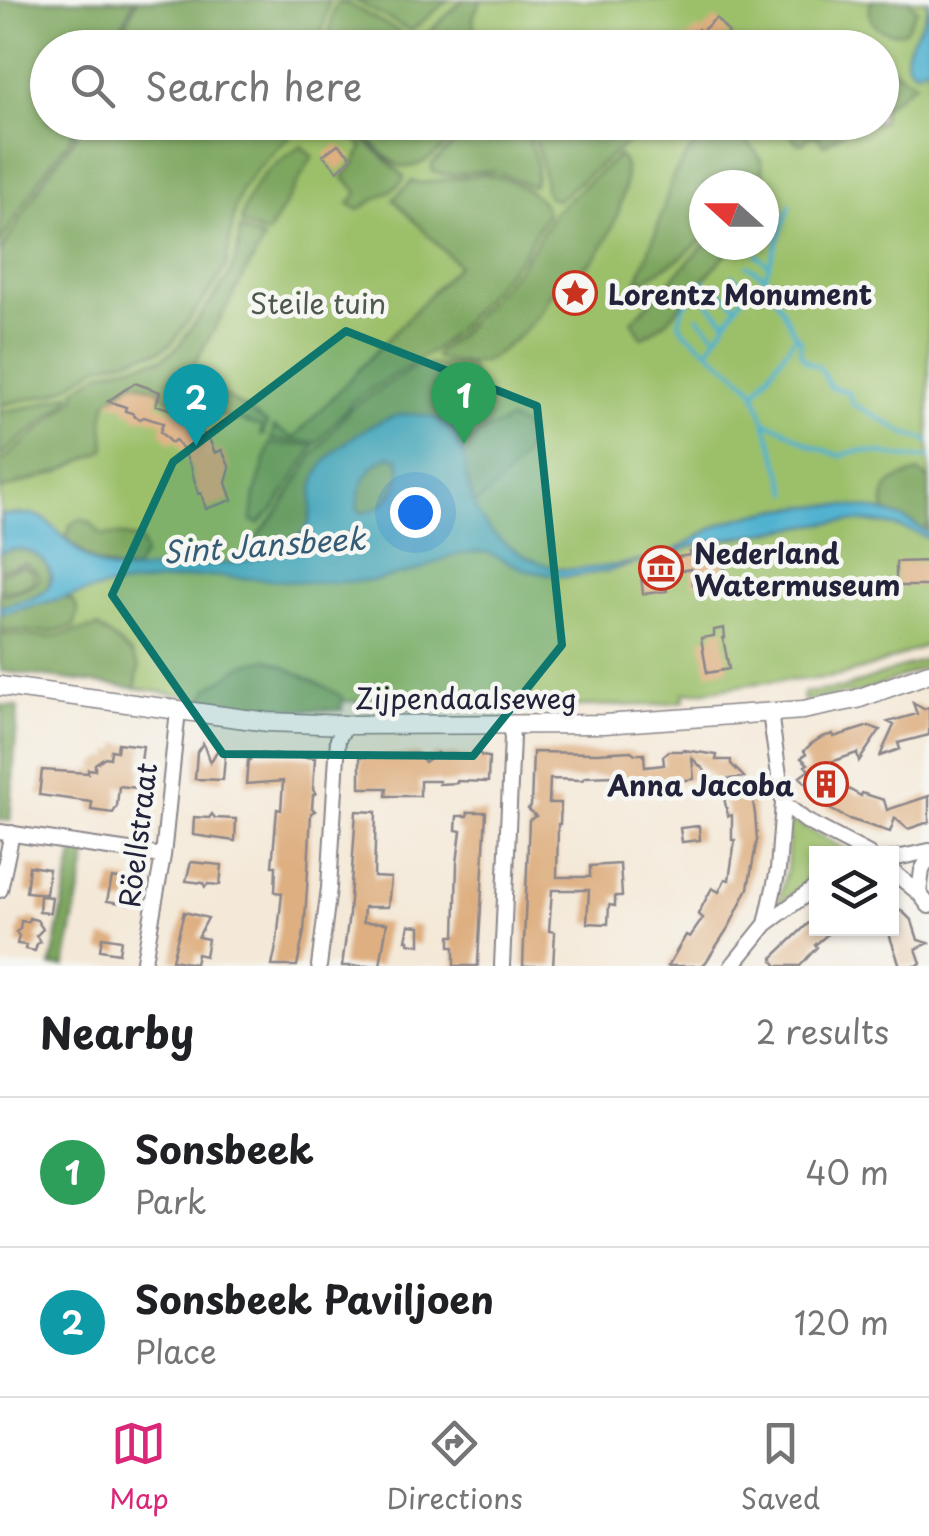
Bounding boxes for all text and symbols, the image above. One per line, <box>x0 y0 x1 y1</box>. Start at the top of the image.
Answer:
search box <box>30 30 899 140</box>
text: Search here <box>145 57 362 114</box>
icon: search <box>65 58 120 113</box>
north arrow <box>689 170 779 260</box>
place icon: Lorentz Monument <box>552 270 598 316</box>
place label: Lorentz Monument <box>608 272 872 315</box>
park label: Steile tuin <box>250 281 386 324</box>
pin: 1 <box>432 362 496 444</box>
pin: 2 <box>164 364 228 446</box>
your location <box>390 487 441 538</box>
water label: Sint Jansbeek <box>161 514 368 574</box>
place label: Nederland Watermuseum <box>694 531 900 606</box>
museum icon: Nederland Watermuseum <box>638 545 684 591</box>
street label: Zijpendaalseweg <box>355 676 577 719</box>
street label: Röellstraat <box>107 760 167 910</box>
building icon: Anna Jacoba <box>803 761 849 807</box>
place label: Anna Jacoba <box>606 763 794 806</box>
map controls <box>809 846 899 936</box>
button: layers <box>809 846 899 936</box>
text: Nearby <box>40 1000 194 1063</box>
text: 2 results <box>756 1007 889 1055</box>
text: Sonsbeek <box>135 1120 314 1177</box>
text: 1 <box>65 1148 80 1196</box>
text: 40 m <box>805 1148 889 1196</box>
text: Park <box>135 1177 207 1225</box>
text: Sonsbeek Paviljoen <box>135 1270 494 1327</box>
text: 2 <box>61 1298 84 1346</box>
text: 120 m <box>794 1298 889 1346</box>
text: Place <box>135 1327 217 1375</box>
tab: Map <box>109 1416 169 1519</box>
tab: Directions <box>387 1416 523 1519</box>
tab: Saved <box>741 1416 820 1519</box>

